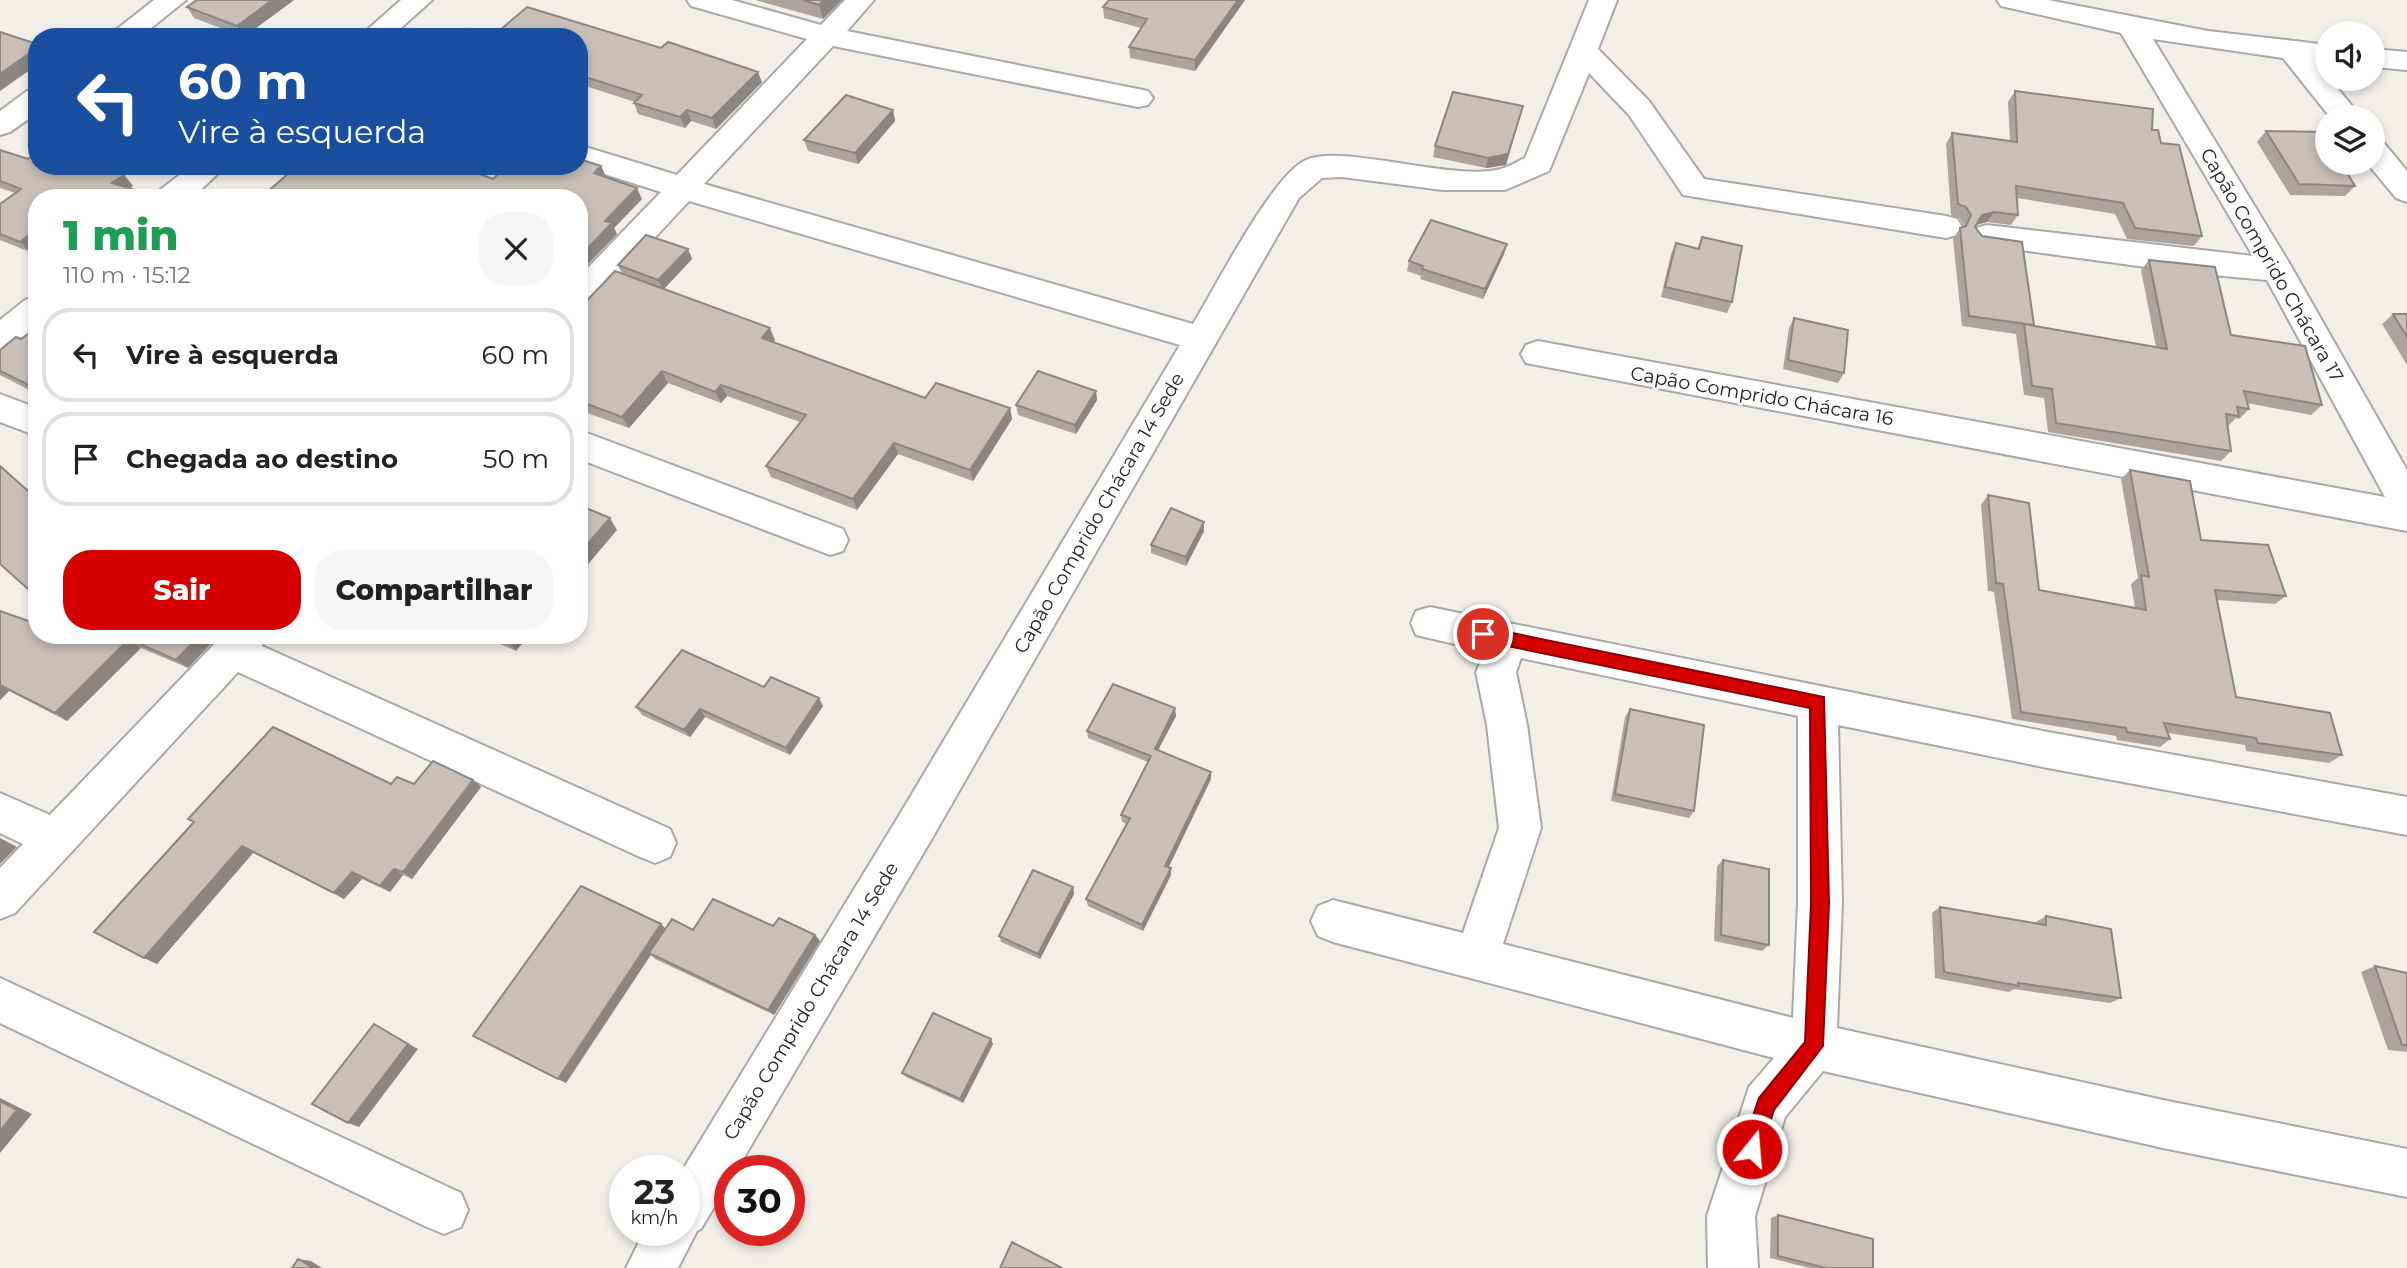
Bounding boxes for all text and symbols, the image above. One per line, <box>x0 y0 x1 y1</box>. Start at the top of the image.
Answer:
map controls <box>2315 21 2385 175</box>
button: sound <box>2315 21 2385 91</box>
text: 60 m <box>178 52 308 111</box>
icon: left <box>63 56 154 147</box>
button: layers <box>2315 105 2385 175</box>
text: Vire à esquerda <box>178 112 426 151</box>
street label: Capão Comprido Chácara 17 <box>2195 144 2349 386</box>
text: 1 min <box>63 209 179 261</box>
button: close <box>479 212 553 286</box>
text: 110 m · 15:12 <box>63 261 191 289</box>
icon: left <box>67 336 105 374</box>
text: Vire à esquerda <box>126 339 339 371</box>
text: 60 m <box>482 339 549 371</box>
street label: Capão Comprido Chácara 16 <box>1629 362 1895 430</box>
street label: Capão Comprido Chácara 14 Sede <box>1009 369 1189 657</box>
icon: arrive <box>67 440 105 478</box>
text: Chegada ao destino <box>126 443 398 475</box>
text: 50 m <box>483 443 549 475</box>
button: Sair <box>63 550 301 630</box>
button: Compartilhar <box>315 550 553 630</box>
pin <box>1453 604 1513 664</box>
icon: arrive <box>1464 615 1502 653</box>
street label: Capão Comprido Chácara 14 Sede <box>719 858 903 1144</box>
position arrow <box>1715 1112 1789 1186</box>
speed limit sign: 30 <box>714 1155 805 1246</box>
text: 23 <box>634 1170 675 1213</box>
text: km/h <box>630 1207 679 1229</box>

